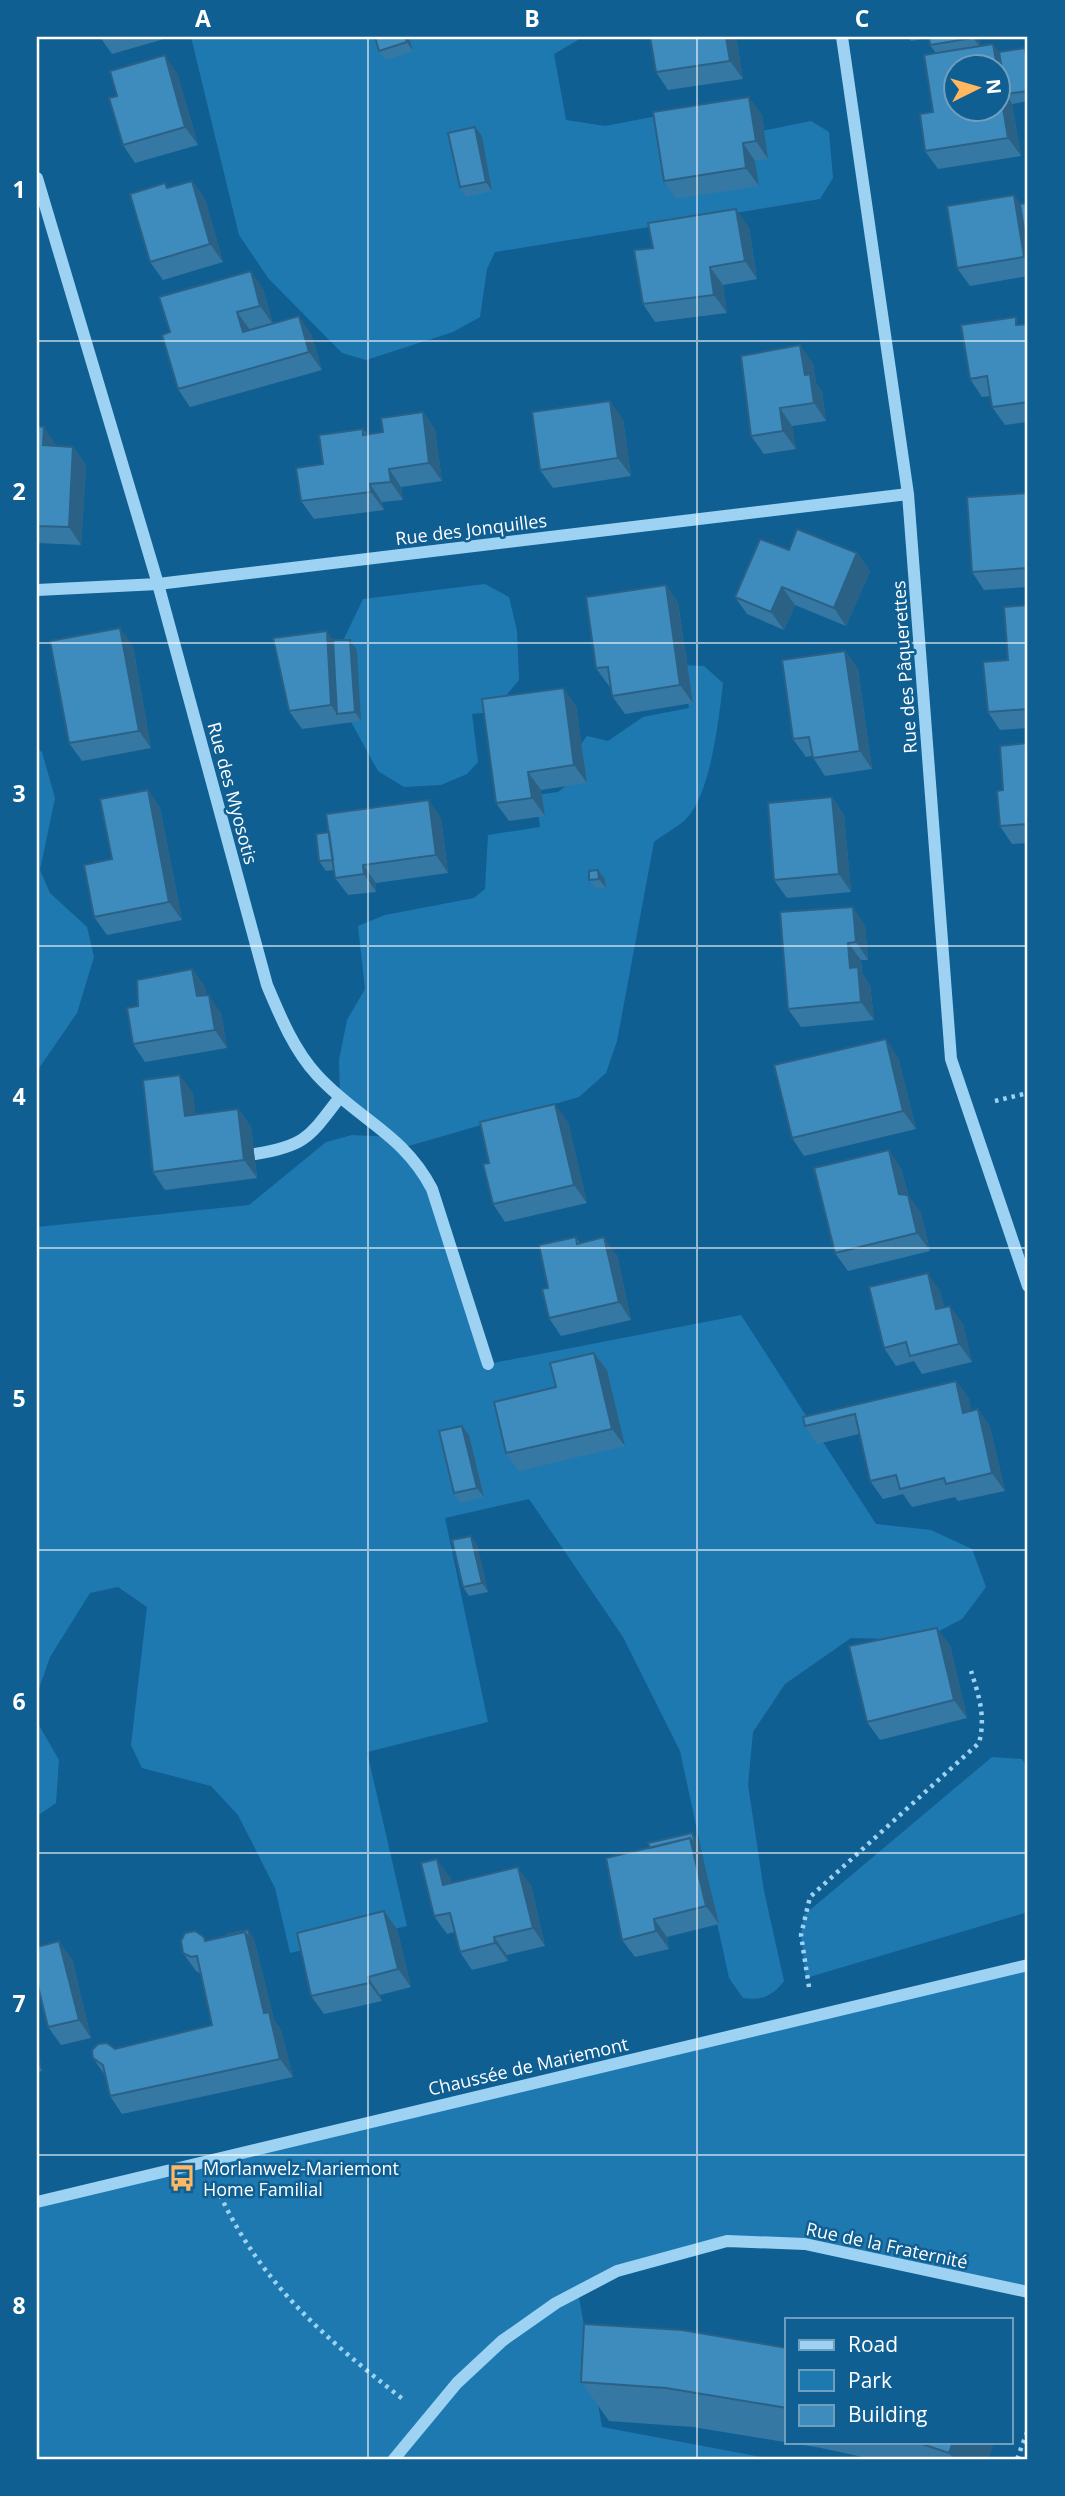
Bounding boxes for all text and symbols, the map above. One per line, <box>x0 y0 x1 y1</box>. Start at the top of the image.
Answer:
text: A <box>195 2 211 34</box>
text: B <box>524 2 540 34</box>
text: C <box>855 2 869 34</box>
north arrow <box>942 52 1012 122</box>
text: N <box>980 78 1008 95</box>
text: 1 <box>12 173 26 205</box>
text: 2 <box>12 475 26 507</box>
street label: Rue des Jonquilles <box>394 508 548 550</box>
street label: Rue des Pâquerettes <box>886 580 922 754</box>
street label: Rue des Myosotis <box>202 719 264 867</box>
text: 3 <box>12 777 26 809</box>
text: 4 <box>12 1080 26 1112</box>
text: 5 <box>12 1382 26 1414</box>
text: 6 <box>12 1685 26 1717</box>
text: 7 <box>12 1987 26 2019</box>
street label: Chaussée de Mariemont <box>426 2031 630 2101</box>
place label: Morlanwelz-Mariemont Home Familial <box>203 2156 399 2201</box>
bus stop icon: Morlanwelz-Mariemont Home Familial <box>167 2163 197 2193</box>
street label: Rue de la Fraternité <box>804 2216 970 2274</box>
text: 8 <box>12 2289 26 2321</box>
legend <box>785 2318 1012 2444</box>
text: Road <box>848 2330 898 2358</box>
text: Park <box>848 2366 892 2394</box>
text: Building <box>848 2400 927 2428</box>

